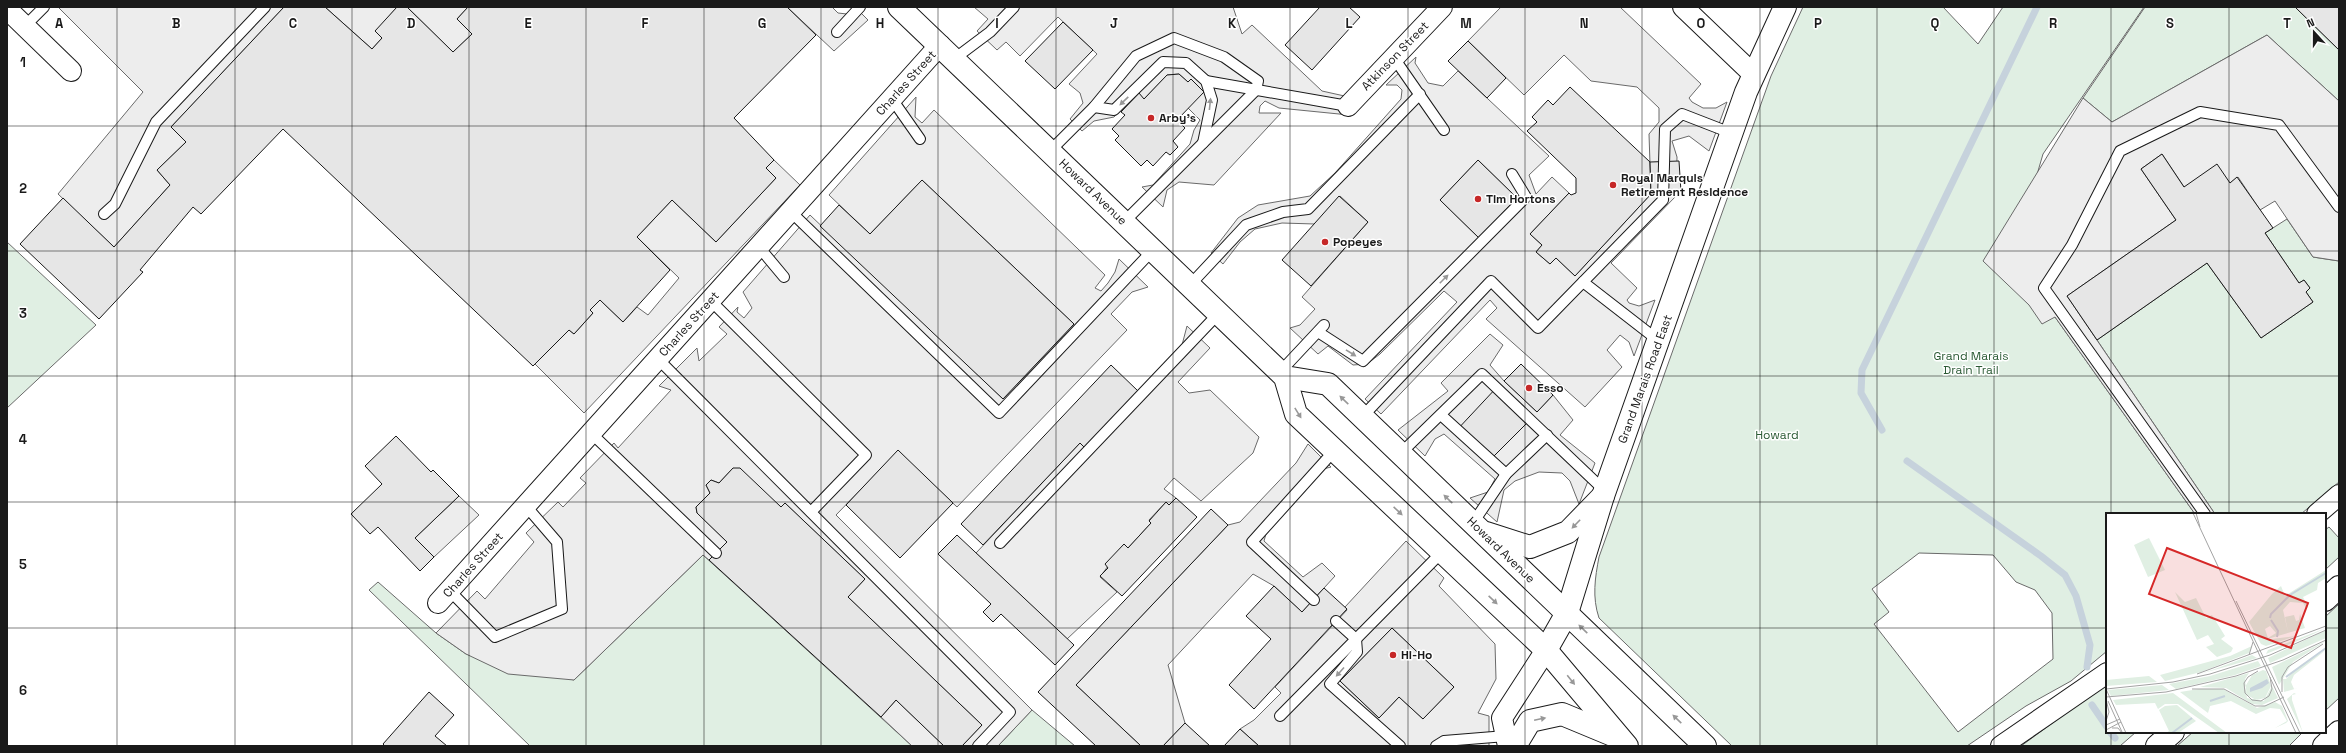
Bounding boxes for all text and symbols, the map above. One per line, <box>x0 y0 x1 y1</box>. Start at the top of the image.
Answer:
north arrow <box>2294 12 2334 52</box>
text: A <box>55 15 64 32</box>
text: B <box>172 15 181 32</box>
text: C <box>289 15 297 32</box>
text: D <box>407 15 416 32</box>
text: E <box>524 15 532 32</box>
text: F <box>642 15 649 32</box>
text: G <box>758 15 766 32</box>
text: H <box>876 15 884 32</box>
text: I <box>995 15 999 32</box>
text: J <box>1110 15 1118 32</box>
text: K <box>1228 15 1237 32</box>
text: L <box>1345 15 1353 32</box>
text: M <box>1460 15 1472 32</box>
text: N <box>1580 15 1588 32</box>
text: O <box>1697 15 1706 32</box>
text: P <box>1814 15 1822 32</box>
text: Q <box>1931 15 1940 32</box>
text: R <box>2049 15 2057 32</box>
text: S <box>2166 15 2174 32</box>
text: T <box>2283 15 2291 32</box>
text: N <box>2304 15 2316 31</box>
street label: Atkinson Street <box>1358 18 1432 94</box>
street label: Charles Street <box>872 47 940 119</box>
text: 1 <box>20 54 26 71</box>
one-way arrow <box>1119 96 1129 106</box>
one-way arrow <box>1207 98 1214 111</box>
place label: Arby's <box>1159 110 1196 126</box>
marker: Arby's <box>1146 113 1156 123</box>
street label: Howard Avenue <box>1055 155 1131 229</box>
place label: Royal Marquis Retirement Residence <box>1621 170 1748 200</box>
text: 2 <box>19 180 27 197</box>
marker: Royal Marquis Retirement Residence <box>1608 180 1618 190</box>
place label: Tim Hortons <box>1486 191 1556 207</box>
marker: Tim Hortons <box>1473 194 1483 204</box>
place label: Popeyes <box>1333 234 1383 250</box>
marker: Popeyes <box>1320 237 1330 247</box>
one-way arrow <box>1440 274 1449 284</box>
street label: Charles Street <box>655 288 723 360</box>
text: 3 <box>19 305 27 322</box>
street label: Grand Marais Road East <box>1614 312 1676 446</box>
park label: Grand Marais Drain Trail <box>1933 348 2009 378</box>
one-way arrow <box>1346 349 1356 357</box>
place label: Esso <box>1537 380 1564 396</box>
marker: Esso <box>1524 383 1534 393</box>
one-way arrow <box>1339 395 1349 405</box>
one-way arrow <box>1294 408 1301 419</box>
park label: Howard <box>1755 427 1799 443</box>
text: 4 <box>19 431 27 448</box>
one-way arrow <box>1443 494 1453 504</box>
one-way arrow <box>1393 506 1403 515</box>
street label: Howard Avenue <box>1463 513 1539 587</box>
inset map <box>2106 513 2326 733</box>
one-way arrow <box>1571 519 1581 529</box>
street label: Charles Street <box>439 529 507 601</box>
text: 5 <box>19 556 27 573</box>
one-way arrow <box>1488 595 1498 605</box>
one-way arrow <box>1578 624 1588 634</box>
place label: Hi-Ho <box>1401 647 1432 663</box>
marker: Hi-Ho <box>1388 650 1398 660</box>
one-way arrow <box>1336 666 1345 677</box>
one-way arrow <box>1566 675 1575 685</box>
text: 6 <box>19 682 27 699</box>
one-way arrow <box>1672 714 1682 724</box>
one-way arrow <box>1534 716 1546 722</box>

